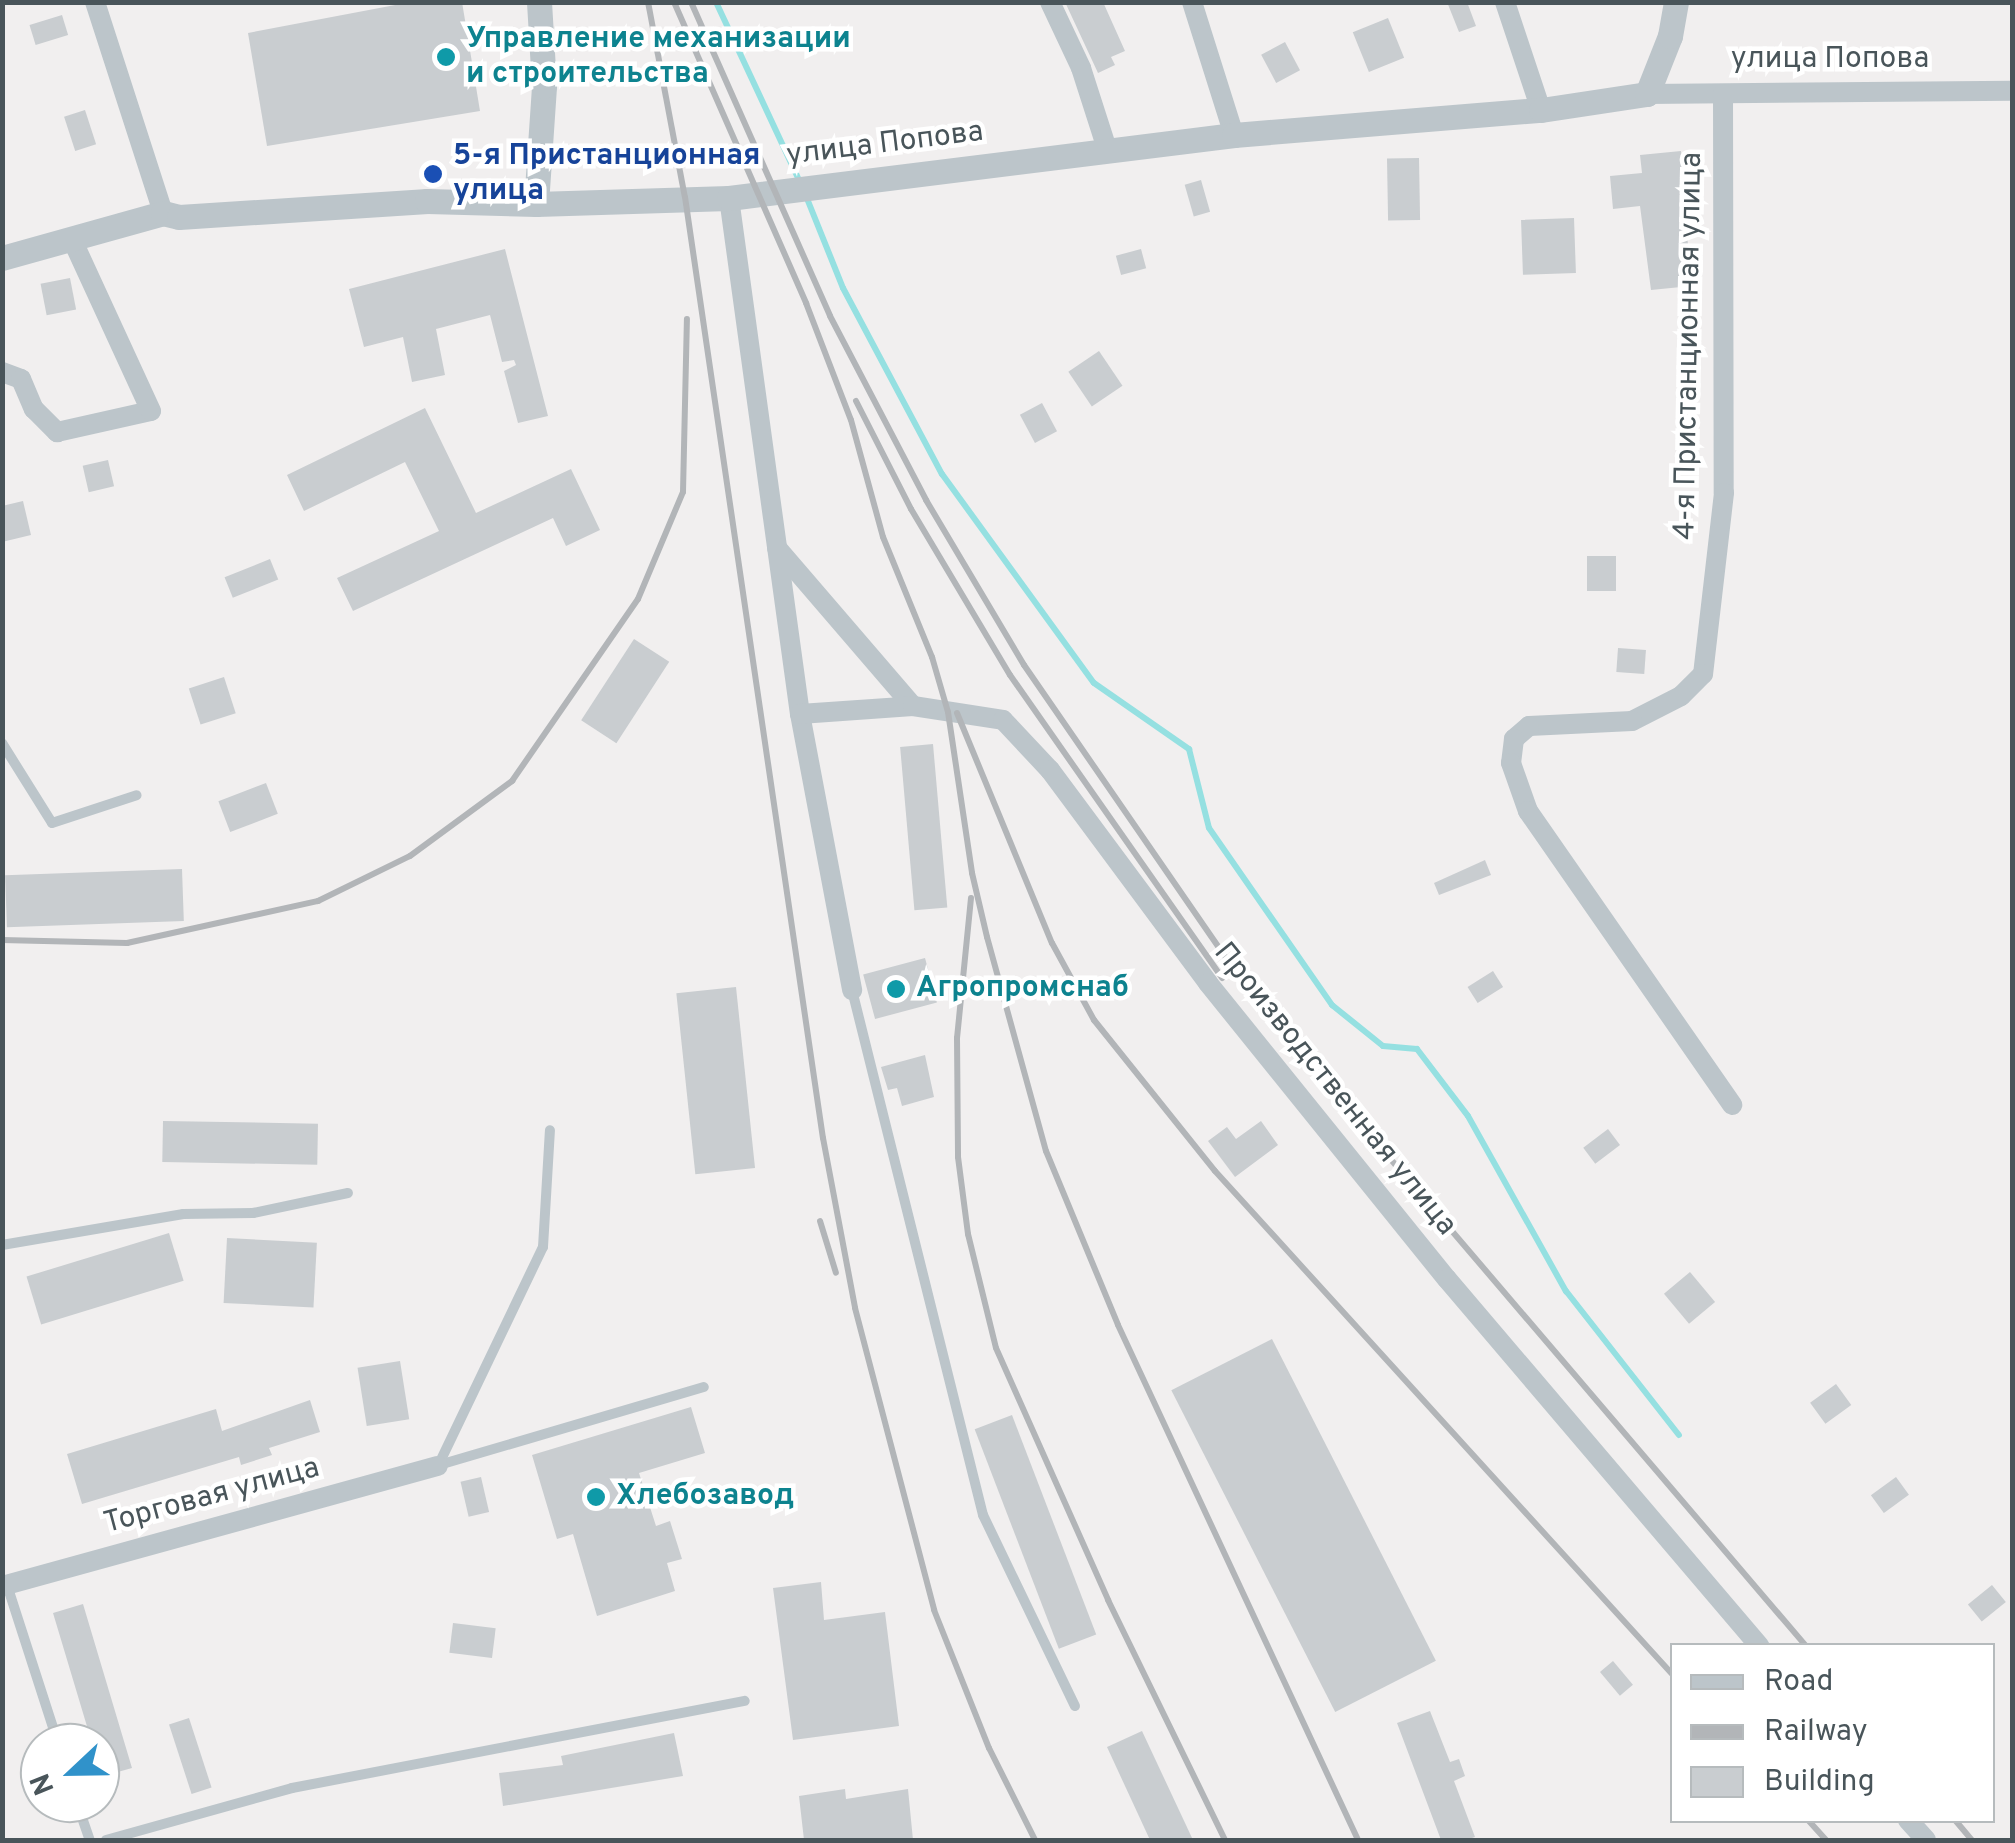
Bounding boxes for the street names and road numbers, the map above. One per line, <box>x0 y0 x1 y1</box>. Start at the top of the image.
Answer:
street label: улица Попова <box>1731 42 1929 78</box>
street label: улица Попова <box>784 115 986 175</box>
street label: 4-я Пристанционная улица <box>1669 152 1711 540</box>
street label: Производственная улица <box>1205 936 1463 1244</box>
street label: Торговая улица <box>100 1451 324 1543</box>

